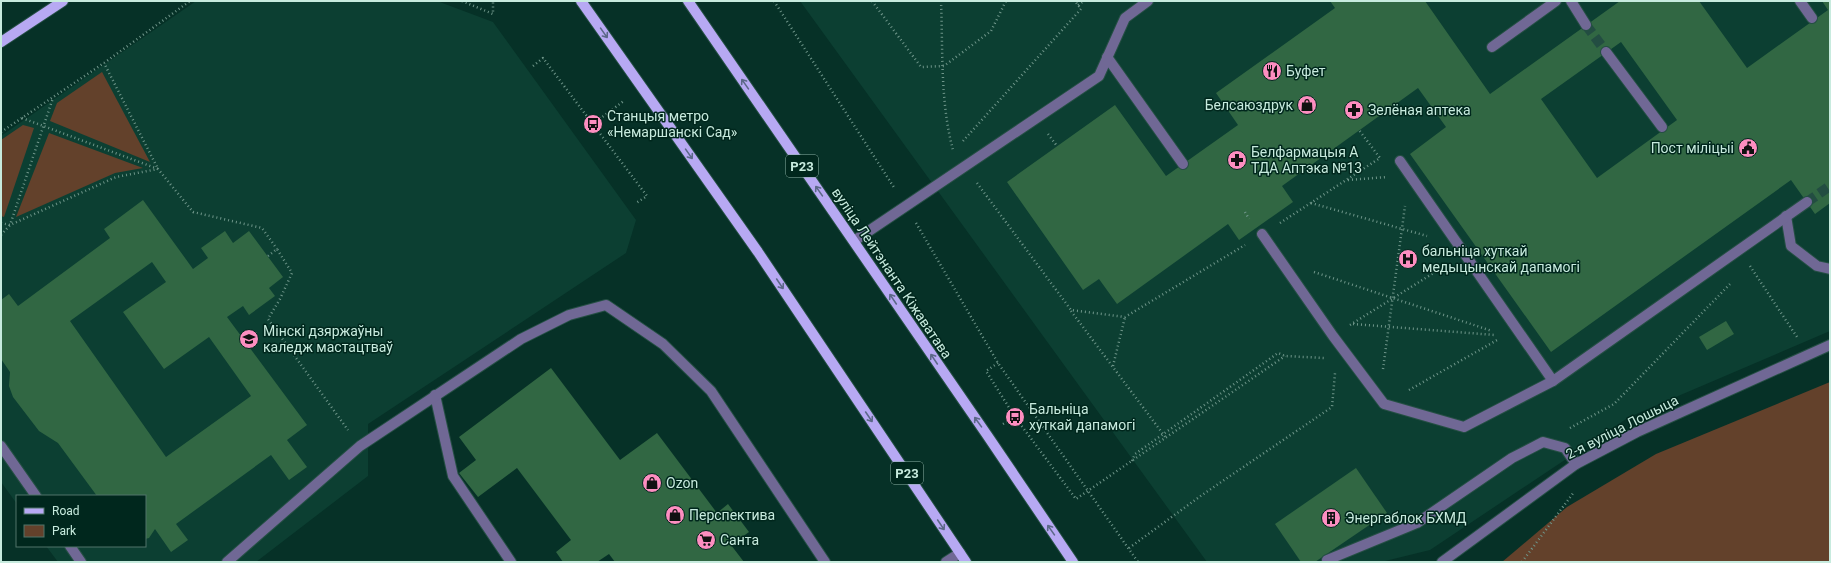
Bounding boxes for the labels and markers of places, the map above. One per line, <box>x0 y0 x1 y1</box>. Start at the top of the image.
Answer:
restaurant icon: Буфет <box>1261 60 1283 82</box>
place label: Буфет <box>1286 63 1326 79</box>
shop icon: Белсаюздрук <box>1296 94 1318 116</box>
place label: Белсаюздрук <box>1205 97 1293 113</box>
pharmacy icon: Зелёная аптека <box>1343 99 1365 121</box>
place label: Зелёная аптека <box>1368 102 1471 118</box>
place label: Станцыя метро «Немаршанскі Сад» <box>607 108 738 140</box>
bus stop icon: Станцыя метро «Немаршанскі Сад» <box>582 113 604 135</box>
public building icon: Пост міліцыі <box>1737 137 1759 159</box>
place label: Пост міліцыі <box>1651 140 1734 156</box>
place label: Белфармацыя А ТДА Аптэка №13 <box>1251 144 1362 176</box>
pharmacy icon: Белфармацыя А ТДА Аптэка №13 <box>1226 149 1248 171</box>
place label: бальніца хуткай медыцынскай дапамогі <box>1422 243 1580 275</box>
hospital icon: бальніца хуткай медыцынскай дапамогі <box>1397 248 1419 270</box>
place label: Мінскі дзяржаўны каледж мастацтваў <box>263 323 393 355</box>
school or university icon: Мінскі дзяржаўны каледж мастацтваў <box>238 328 260 350</box>
place label: Бальніца хуткай дапамогі <box>1029 401 1135 433</box>
bus stop icon: Бальніца хуткай дапамогі <box>1004 406 1026 428</box>
shop icon: Ozon <box>641 472 663 494</box>
place label: Ozon <box>666 475 698 491</box>
shop icon: Перспектива <box>664 504 686 526</box>
place label: Перспектива <box>689 507 775 523</box>
building icon: Энергаблок БХМД <box>1320 507 1342 529</box>
place label: Энергаблок БХМД <box>1345 510 1467 526</box>
supermarket icon: Санта <box>695 529 717 551</box>
place label: Санта <box>720 532 759 548</box>

